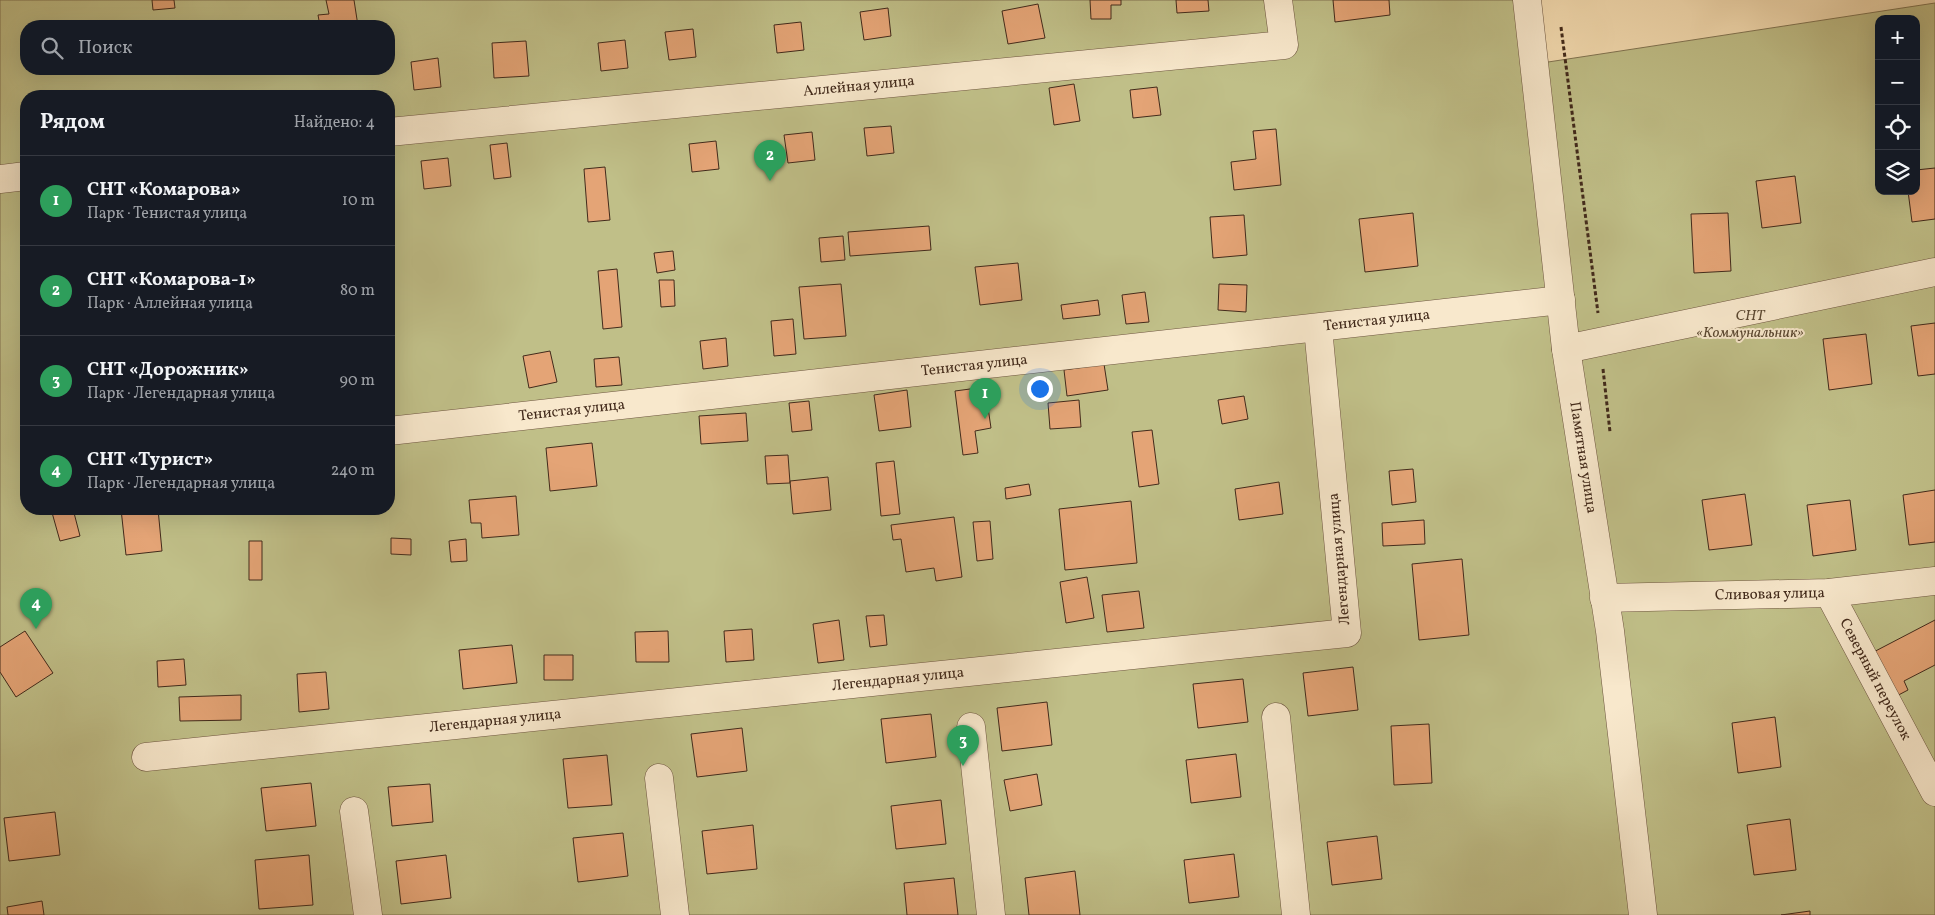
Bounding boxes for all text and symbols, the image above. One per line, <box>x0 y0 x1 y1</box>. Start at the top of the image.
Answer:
map controls <box>1875 15 1920 195</box>
button: + <box>1875 15 1920 60</box>
search box <box>20 20 395 75</box>
icon: search <box>38 34 66 62</box>
text: Поиск <box>78 35 132 61</box>
button: − <box>1875 60 1920 105</box>
street label: Аллейная улица <box>802 70 916 102</box>
button: locate <box>1875 105 1920 150</box>
text: Рядом <box>40 108 105 137</box>
text: Найдено: 4 <box>294 112 375 134</box>
pin: 2 <box>754 140 786 181</box>
button: layers <box>1875 150 1920 195</box>
text: СНТ «Комарова» <box>87 177 241 203</box>
text: 1 <box>53 190 59 212</box>
text: 10 m <box>342 190 375 212</box>
text: Парк · Тенистая улица <box>87 203 247 225</box>
text: СНТ «Комарова-1» <box>87 267 256 293</box>
text: 2 <box>52 280 60 302</box>
text: 80 m <box>340 280 375 302</box>
text: Парк · Аллейная улица <box>87 293 253 315</box>
street label: Тенистая улица <box>1322 304 1431 337</box>
park label: СНТ «Коммунальник» <box>1696 306 1804 344</box>
street label: Тенистая улица <box>920 349 1029 382</box>
text: СНТ «Дорожник» <box>87 357 249 383</box>
text: 3 <box>52 370 60 392</box>
text: 90 m <box>339 370 375 392</box>
your location <box>1027 376 1053 402</box>
pin: 1 <box>969 378 1001 419</box>
text: Парк · Легендарная улица <box>87 383 275 405</box>
street label: Тенистая улица <box>517 394 626 427</box>
street label: Памятная улица <box>1564 400 1602 515</box>
text: СНТ «Турист» <box>87 447 213 473</box>
text: 4 <box>51 460 61 482</box>
text: 240 m <box>331 460 375 482</box>
text: Парк · Легендарная улица <box>87 473 275 495</box>
street label: Легендарная улица <box>1324 492 1356 626</box>
street label: Сливовая улица <box>1715 583 1825 606</box>
pin: 4 <box>20 588 52 629</box>
street label: Северный переулок <box>1834 615 1916 744</box>
street label: Легендарная улица <box>831 662 965 697</box>
street label: Легендарная улица <box>428 704 562 738</box>
pin: 3 <box>947 725 979 766</box>

